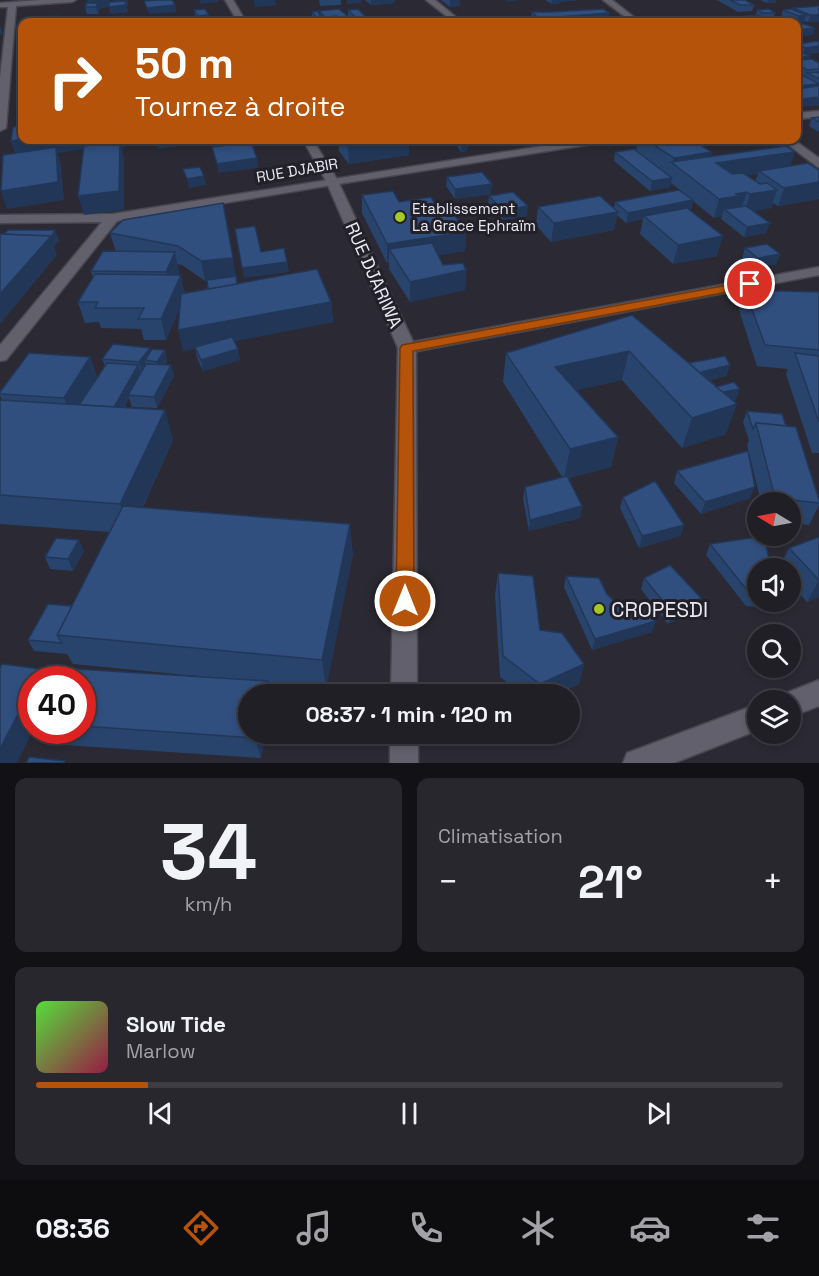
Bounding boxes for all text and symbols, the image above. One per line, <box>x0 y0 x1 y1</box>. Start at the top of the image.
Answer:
text: 50 m <box>135 37 234 90</box>
icon: right <box>36 42 114 120</box>
text: Tournez à droite <box>135 89 345 124</box>
street label: RUE DJABIR <box>255 153 339 187</box>
place label: Etablissement La Grace Ephraïm <box>412 199 536 235</box>
marker: Etablissement La Grace Ephraïm <box>393 210 407 224</box>
street label: RUE DJARIWA <box>340 218 408 332</box>
pin <box>724 258 775 309</box>
icon: arrive <box>733 267 766 300</box>
north arrow <box>747 492 801 546</box>
map controls <box>747 492 801 744</box>
button: sound <box>747 558 801 612</box>
position arrow <box>373 569 437 633</box>
place label: CROPESDI <box>611 596 708 623</box>
marker: CROPESDI <box>592 602 606 616</box>
button: search <box>747 624 801 678</box>
speed limit sign: 40 <box>18 666 96 744</box>
button: layers <box>747 690 801 744</box>
text: 08:37 · 1 min · 120 m <box>306 700 512 728</box>
text: 34 <box>160 802 257 902</box>
text: Climatisation <box>438 823 563 849</box>
text: 21° <box>578 854 643 911</box>
text: − <box>438 861 458 903</box>
text: + <box>763 861 783 903</box>
text: km/h <box>185 891 232 917</box>
text: Slow Tide <box>126 1010 226 1038</box>
text: Marlow <box>126 1038 195 1064</box>
icon: previous <box>144 1097 177 1130</box>
icon: pause <box>393 1097 426 1130</box>
icon: next <box>642 1097 675 1130</box>
icon: directions <box>180 1207 222 1249</box>
icon: music <box>293 1207 335 1249</box>
icon: phone <box>405 1207 447 1249</box>
icon: climate <box>517 1207 559 1249</box>
icon: car <box>629 1207 671 1249</box>
icon: filters <box>742 1207 784 1249</box>
text: 08:36 <box>35 1211 110 1246</box>

